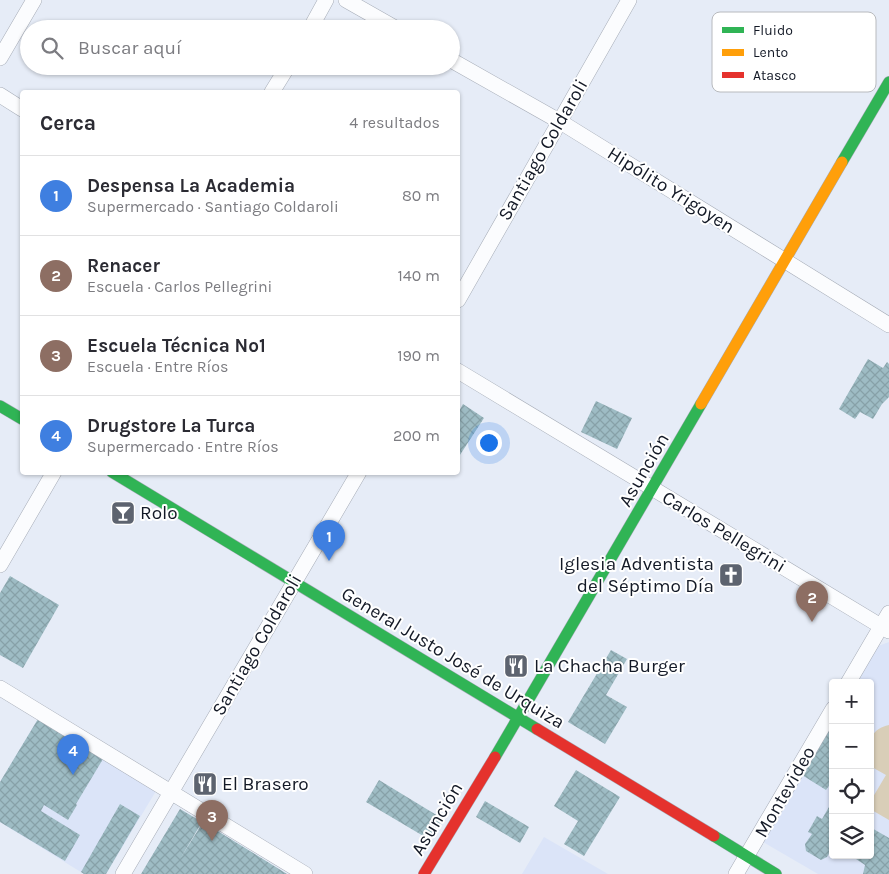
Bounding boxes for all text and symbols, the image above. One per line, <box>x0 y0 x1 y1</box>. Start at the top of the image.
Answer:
legend <box>712 12 876 92</box>
search box <box>20 20 460 75</box>
text: Fluido <box>753 22 793 39</box>
icon: search <box>38 34 66 62</box>
text: Buscar aquí <box>78 37 182 59</box>
text: Lento <box>753 44 788 61</box>
text: Atasco <box>753 67 796 84</box>
street label: Santiago Coldaroli <box>494 75 592 225</box>
text: Cerca <box>40 111 96 135</box>
text: 4 resultados <box>349 113 440 132</box>
street label: Hipólito Yrigoyen <box>603 142 739 238</box>
text: Despensa La Academia <box>87 175 295 197</box>
text: 1 <box>53 186 59 205</box>
text: 80 m <box>402 186 440 205</box>
text: Supermercado · Santiago Coldaroli <box>87 197 339 216</box>
text: Renacer <box>87 255 160 277</box>
text: 2 <box>51 266 61 285</box>
text: 140 m <box>398 266 440 285</box>
text: Escuela · Carlos Pellegrini <box>87 277 272 296</box>
text: Escuela Técnica Nº1 <box>87 335 266 357</box>
text: 3 <box>51 346 61 365</box>
text: 190 m <box>397 346 440 365</box>
text: Escuela · Entre Ríos <box>87 357 229 376</box>
text: Drugstore La Turca <box>87 415 255 437</box>
text: 4 <box>51 426 61 445</box>
text: 200 m <box>393 426 440 445</box>
street label: Asunción <box>614 429 674 511</box>
your location <box>476 430 502 456</box>
text: Supermercado · Entre Ríos <box>87 437 279 456</box>
street label: Carlos Pellegrini <box>658 486 790 578</box>
bar icon: Rolo <box>110 500 136 526</box>
place label: Rolo <box>140 502 178 524</box>
pin: 1 <box>313 520 345 561</box>
place label: Iglesia Adventista del Séptimo Día <box>559 553 714 597</box>
church icon: Iglesia Adventista del Séptimo Día <box>718 562 744 588</box>
street label: Santiago Coldaroli <box>208 570 306 720</box>
pin: 2 <box>796 581 828 622</box>
street label: General Justo José de Urquiza <box>337 583 569 733</box>
restaurant icon: La Chacha Burger <box>503 653 529 679</box>
place label: La Chacha Burger <box>534 655 685 677</box>
map controls <box>829 679 874 859</box>
button: + <box>829 679 874 724</box>
button: − <box>829 724 874 769</box>
pin: 4 <box>57 734 89 775</box>
street label: Montevideo <box>750 743 820 841</box>
button: locate <box>829 769 874 814</box>
restaurant icon: El Brasero <box>192 771 218 797</box>
place label: El Brasero <box>222 773 309 795</box>
street label: Asunción <box>407 779 467 859</box>
pin: 3 <box>196 800 228 841</box>
button: layers <box>829 814 874 859</box>

